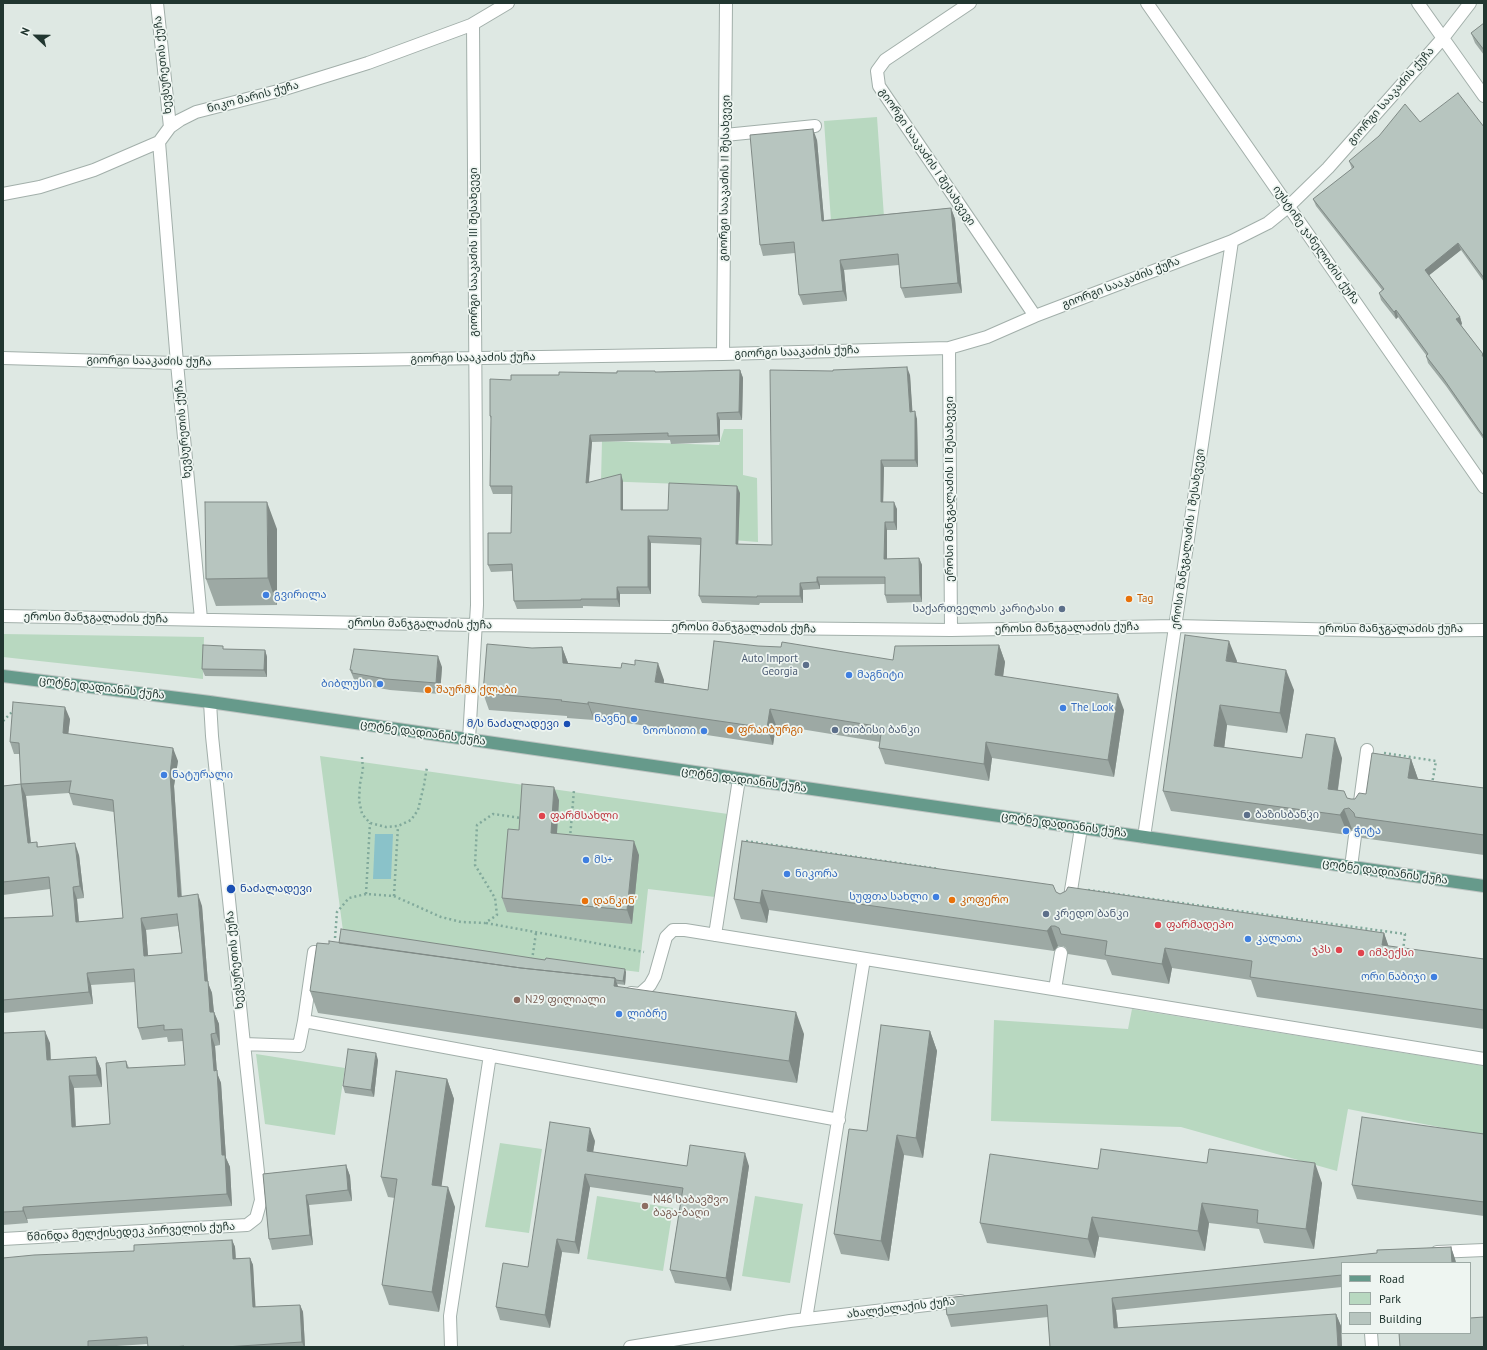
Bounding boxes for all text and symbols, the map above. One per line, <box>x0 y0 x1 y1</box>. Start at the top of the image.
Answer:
street label: ხევსურეთის ქუჩა <box>151 15 175 115</box>
north arrow <box>16 16 56 56</box>
text: N <box>17 26 33 37</box>
street label: გიორგი სააკაძის ქუჩა <box>1345 44 1437 148</box>
street label: ნიკო მარის ქუჩა <box>206 78 300 116</box>
street label: გიორგი სააკაძის I შესახვევი <box>876 86 978 228</box>
street label: გიორგი სააკაძის II შესახვევი <box>717 95 733 261</box>
street label: გიორგი სააკაძის III შესახვევი <box>467 167 481 337</box>
street label: იუსტინე ჯანელიძის ქუჩა <box>1270 183 1362 307</box>
street label: გიორგი სააკაძის ქუჩა <box>1060 254 1182 312</box>
street label: გიორგი სააკაძის ქუჩა <box>734 343 860 361</box>
street label: გიორგი სააკაძის ქუჩა <box>410 350 536 366</box>
street label: გიორგი სააკაძის ქუჩა <box>86 353 212 369</box>
street label: ხევსურეთის ქუჩა <box>172 379 194 479</box>
street label: ეროსი მანჯგალაძის II შესახვევი <box>943 396 957 582</box>
street label: ეროსი მანჯგალაძის I შესახვევი <box>1169 448 1207 630</box>
place label: გვირილა <box>274 588 326 602</box>
marker: გვირილა <box>261 590 271 600</box>
place label: Tag <box>1137 592 1153 606</box>
marker: Tag <box>1124 594 1134 604</box>
place label: საქართველოს კარიტასი <box>912 602 1054 616</box>
marker: საქართველოს კარიტასი <box>1057 604 1067 614</box>
street label: ეროსი მანჯგალაძის ქუჩა <box>24 610 168 626</box>
street label: ეროსი მანჯგალაძის ქუჩა <box>348 616 492 632</box>
street label: ეროსი მანჯგალაძის ქუჩა <box>672 620 816 636</box>
street label: ეროსი მანჯგალაძის ქუჩა <box>995 620 1139 636</box>
street label: ეროსი მანჯგალაძის ქუჩა <box>1319 622 1463 636</box>
place label: Auto Import Georgia <box>741 652 798 678</box>
marker: Auto Import Georgia <box>801 660 811 670</box>
place label: მაგნიტი <box>857 668 904 682</box>
marker: მაგნიტი <box>844 670 854 680</box>
street label: ცოტნე დადიანის ქუჩა <box>38 674 166 702</box>
place label: ბიბლუსი <box>321 677 372 691</box>
marker: ბიბლუსი <box>375 679 385 689</box>
place label: შაურმა ქლაბი <box>436 683 517 697</box>
marker: შაურმა ქლაბი <box>423 685 433 695</box>
place label: The Look <box>1071 701 1114 715</box>
marker: The Look <box>1058 703 1068 713</box>
place label: ნავნე <box>594 712 626 726</box>
marker: ნავნე <box>629 714 639 724</box>
place label: მ/ს ნაძალადევი <box>467 717 559 731</box>
street label: ცოტნე დადიანის ქუჩა <box>359 718 487 748</box>
marker: მ/ს ნაძალადევი <box>562 719 572 729</box>
place label: ფრაიბურგი <box>738 723 803 737</box>
place label: თიბისი ბანკი <box>843 723 920 737</box>
place label: ზოოსითი <box>643 724 696 738</box>
marker: ფრაიბურგი <box>725 725 735 735</box>
marker: თიბისი ბანკი <box>830 725 840 735</box>
marker: ზოოსითი <box>699 726 709 736</box>
street label: ცოტნე დადიანის ქუჩა <box>680 765 808 795</box>
place label: ნატურალი <box>172 768 233 782</box>
marker: ნატურალი <box>159 770 169 780</box>
place label: ბაზისბანკი <box>1255 808 1319 822</box>
place label: ფარმსახლი <box>550 809 618 823</box>
street label: ცოტნე დადიანის ქუჩა <box>1000 810 1128 840</box>
marker: ბაზისბანკი <box>1242 810 1252 820</box>
marker: ფარმსახლი <box>537 811 547 821</box>
place label: ჭიტა <box>1354 824 1381 838</box>
marker: ჭიტა <box>1341 826 1351 836</box>
place label: მს+ <box>594 853 613 867</box>
marker: მს+ <box>581 855 591 865</box>
street label: ცოტნე დადიანის ქუჩა <box>1321 857 1449 887</box>
place label: ნიკორა <box>795 867 838 881</box>
marker: ნიკორა <box>782 869 792 879</box>
place label: ნაძალადევი <box>240 882 312 896</box>
marker: ნაძალადევი <box>225 883 237 895</box>
place label: სუფთა სახლი <box>849 890 928 904</box>
marker: სუფთა სახლი <box>931 892 941 902</box>
place label: კოფერო <box>960 893 1009 907</box>
place label: დანკინ' <box>593 894 637 908</box>
marker: კოფერო <box>947 895 957 905</box>
marker: დანკინ' <box>580 896 590 906</box>
place label: კრედო ბანკი <box>1054 907 1129 921</box>
marker: კრედო ბანკი <box>1041 909 1051 919</box>
street label: ხევსურეთის ქუჩა <box>223 910 247 1010</box>
place label: ფარმადეპო <box>1166 918 1234 932</box>
marker: ფარმადეპო <box>1153 920 1163 930</box>
place label: კალათა <box>1256 932 1302 946</box>
marker: კალათა <box>1243 934 1253 944</box>
place label: ჯპს <box>1312 943 1331 957</box>
marker: ჯპს <box>1334 945 1344 955</box>
place label: იმპექსი <box>1369 946 1414 960</box>
marker: იმპექსი <box>1356 948 1366 958</box>
place label: ორი ნაბიჯი <box>1361 970 1426 984</box>
marker: ორი ნაბიჯი <box>1429 972 1439 982</box>
place label: N29 ფილიალი <box>525 993 606 1007</box>
marker: N29 ფილიალი <box>512 995 522 1005</box>
place label: ლიბრე <box>627 1007 667 1021</box>
marker: ლიბრე <box>614 1009 624 1019</box>
place label: N46 საბავშვო ბაგა-ბაღი <box>653 1193 728 1219</box>
marker: N46 საბავშვო ბაგა-ბაღი <box>640 1201 650 1211</box>
street label: წმინდა მელქისედეკ პირველის ქუჩა <box>27 1220 235 1244</box>
legend <box>1341 1262 1471 1334</box>
text: Road <box>1379 1271 1404 1286</box>
text: Park <box>1379 1291 1401 1306</box>
street label: ახალქალაქის ქუჩა <box>846 1295 956 1321</box>
text: Building <box>1379 1311 1422 1326</box>

